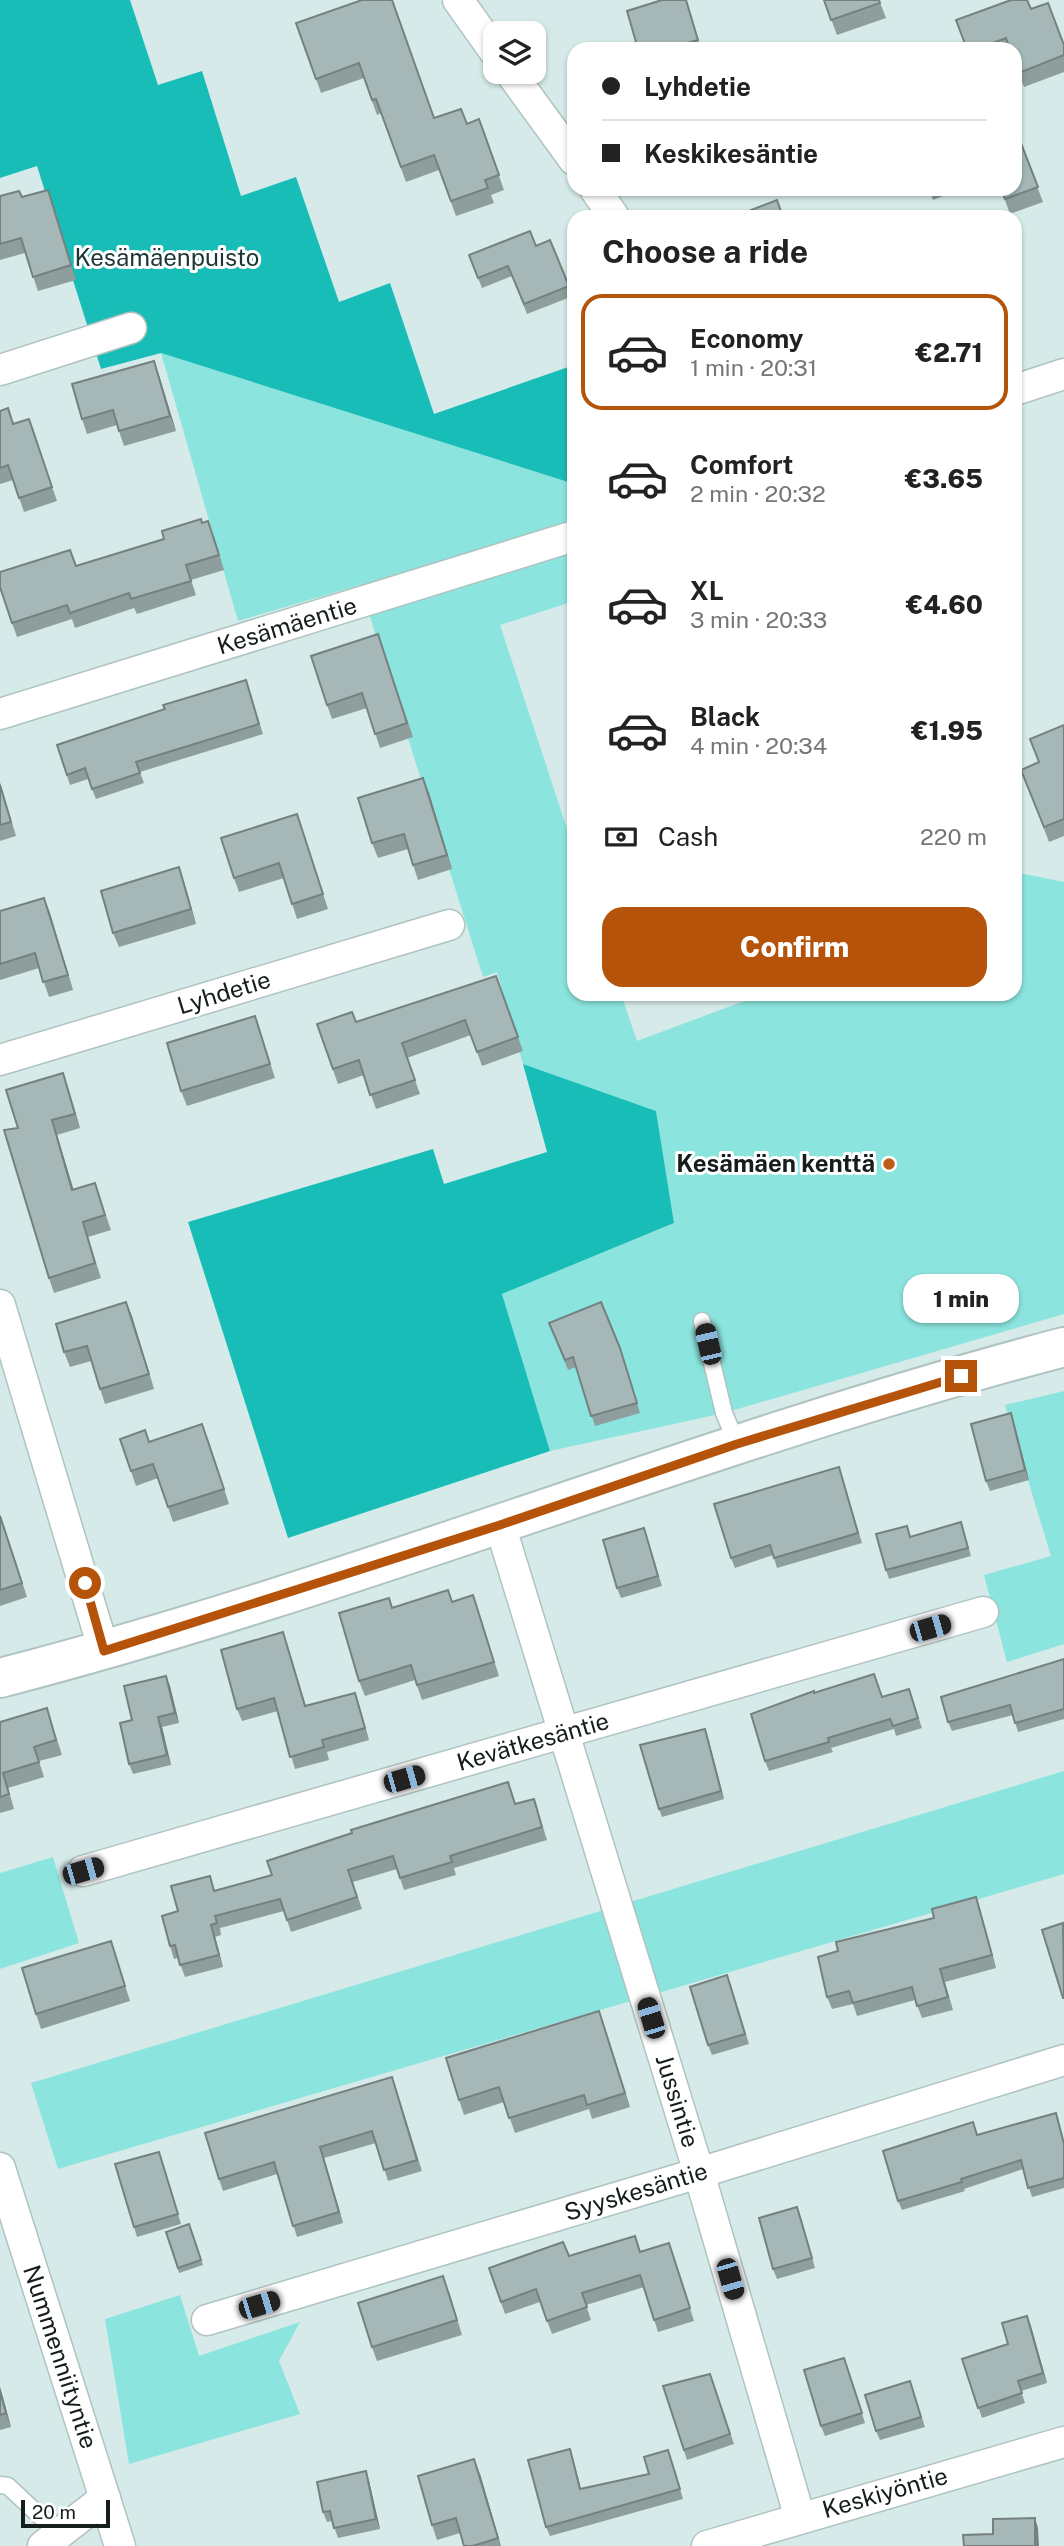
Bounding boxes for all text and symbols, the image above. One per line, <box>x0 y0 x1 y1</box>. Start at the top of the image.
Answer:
map controls <box>483 21 546 84</box>
button: layers <box>483 21 546 84</box>
text: Lyhdetie <box>644 71 751 102</box>
text: Keskikesäntie <box>644 138 818 169</box>
text: Choose a ride <box>602 233 808 270</box>
park label: Kesämäenpuisto <box>75 243 259 271</box>
icon: car <box>606 321 669 384</box>
text: Economy <box>690 323 803 354</box>
text: €2.71 <box>915 337 983 368</box>
text: 1 min · 20:31 <box>690 354 817 381</box>
icon: car <box>606 447 669 510</box>
text: Comfort <box>690 449 793 480</box>
text: €3.65 <box>905 463 983 494</box>
text: 2 min · 20:32 <box>690 480 826 507</box>
icon: car <box>606 573 669 636</box>
text: XL <box>690 575 724 606</box>
text: €4.60 <box>906 589 983 620</box>
street label: Kesämäentie <box>214 591 360 660</box>
text: 3 min · 20:33 <box>690 606 827 633</box>
icon: car <box>606 699 669 762</box>
text: Black <box>690 701 760 732</box>
text: €1.95 <box>911 715 983 746</box>
text: 4 min · 20:34 <box>690 732 827 759</box>
icon: cash <box>602 818 640 856</box>
text: Cash <box>658 821 718 852</box>
text: 220 m <box>920 823 987 850</box>
button: Confirm <box>602 907 987 987</box>
street label: Lyhdetie <box>174 965 274 1019</box>
place label: Kesämäen kenttä <box>676 1149 875 1177</box>
marker: Kesämäen kenttä <box>881 1156 897 1172</box>
callout: 1 min <box>903 1274 1019 1324</box>
text: 1 min <box>933 1285 989 1312</box>
car <box>694 1321 723 1367</box>
route end <box>945 1360 977 1392</box>
route start <box>69 1567 101 1599</box>
car <box>907 1612 954 1644</box>
street label: Kevätkesäntie <box>453 1706 612 1776</box>
car <box>381 1763 428 1795</box>
car <box>60 1855 107 1887</box>
car <box>635 1995 668 2041</box>
street label: Jussintie <box>651 2051 705 2151</box>
street label: Syyskesäntie <box>561 2156 711 2226</box>
car <box>715 2256 746 2302</box>
street label: Nummenniityntie <box>18 2261 104 2452</box>
car <box>236 2289 283 2321</box>
street label: Keskiyöntie <box>819 2461 951 2523</box>
scale bar <box>21 2497 110 2529</box>
text: 20 m <box>32 2501 76 2523</box>

